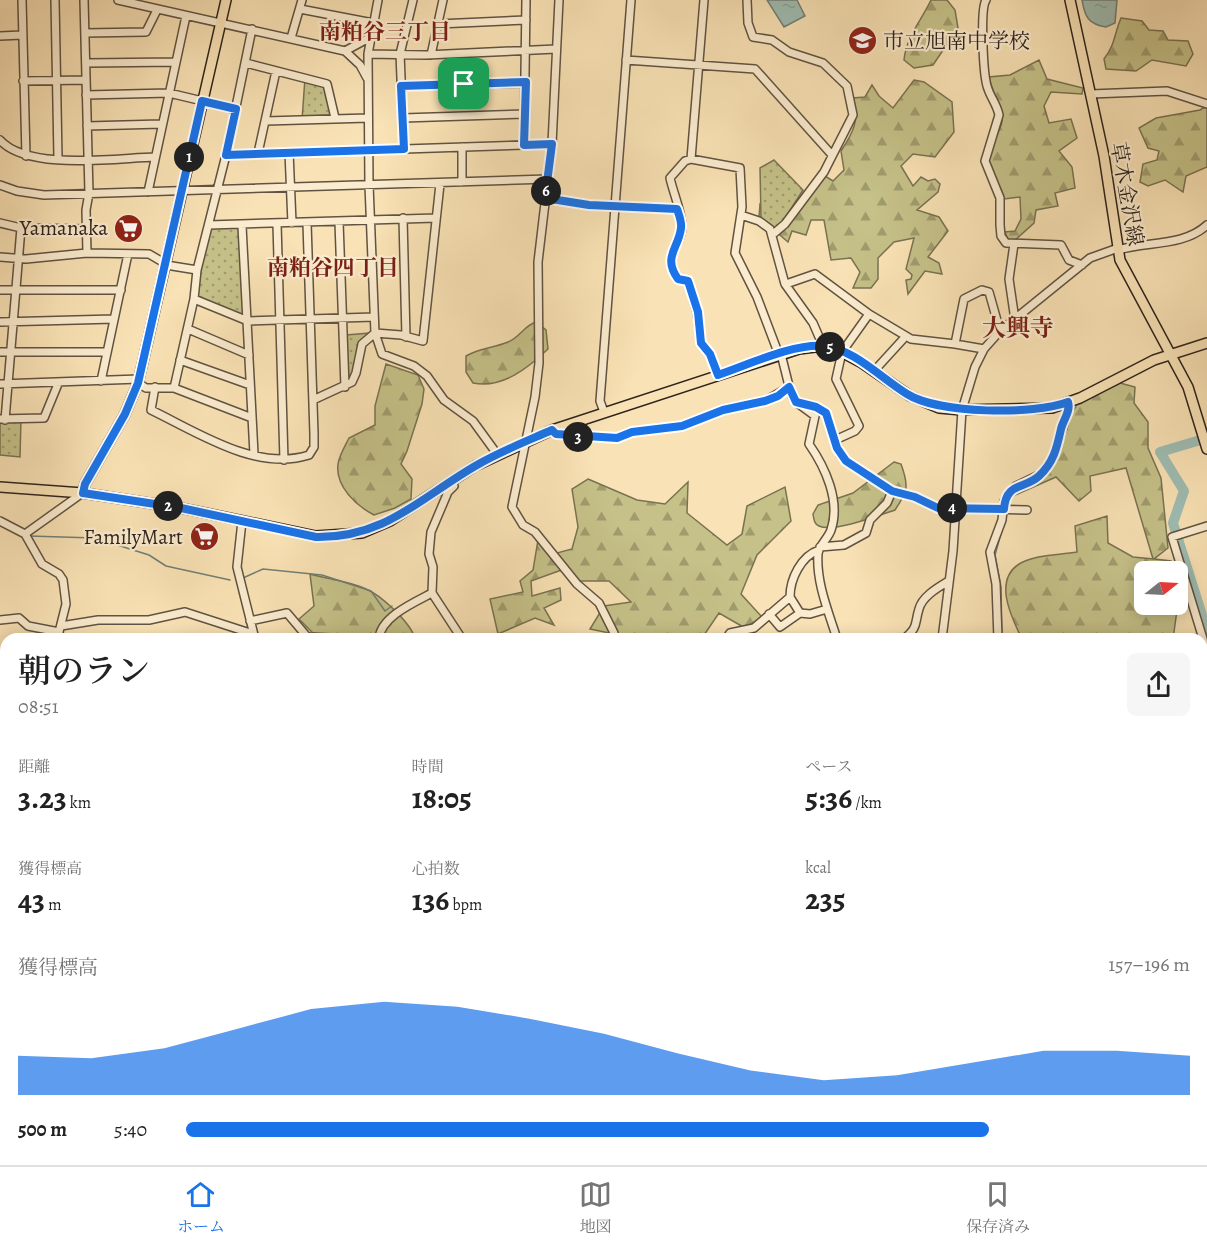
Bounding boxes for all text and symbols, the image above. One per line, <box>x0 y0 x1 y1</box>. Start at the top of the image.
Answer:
district label: 南粕谷三丁目 <box>319 17 451 47</box>
school or university icon: 市立旭南中学校 <box>846 25 878 57</box>
place label: 市立旭南中学校 <box>883 27 1030 55</box>
pin <box>438 58 489 109</box>
icon: arrive <box>447 67 480 100</box>
street label: 草木金沢線 <box>1104 140 1150 248</box>
pin: 1 <box>174 142 204 172</box>
text: 1 <box>186 146 192 168</box>
pin: 6 <box>531 176 561 206</box>
text: 6 <box>542 180 550 202</box>
supermarket icon: Yamanaka <box>113 212 145 244</box>
place label: Yamanaka <box>19 214 108 242</box>
district label: 南粕谷四丁目 <box>267 253 399 283</box>
district label: 大興寺 <box>982 312 1054 344</box>
pin: 5 <box>815 332 845 362</box>
text: 5 <box>827 336 833 358</box>
pin: 3 <box>563 422 593 452</box>
text: 3 <box>575 426 581 448</box>
pin: 2 <box>153 491 183 521</box>
pin: 4 <box>937 493 967 523</box>
text: 2 <box>164 495 172 517</box>
text: 4 <box>948 497 956 519</box>
supermarket icon: FamilyMart <box>188 521 220 553</box>
place label: FamilyMart <box>84 523 183 551</box>
north arrow <box>1134 561 1188 615</box>
map controls <box>1134 561 1188 615</box>
text: 朝のラン <box>18 648 150 693</box>
button: share <box>1127 653 1190 716</box>
text: 08:51 <box>18 693 59 720</box>
text: 距離 <box>18 756 50 778</box>
text: 時間 <box>412 756 444 778</box>
text: ペース <box>805 756 853 778</box>
text: 3.23 <box>18 778 67 818</box>
text: 18:05 <box>412 778 472 818</box>
text: 5:36 <box>805 778 852 818</box>
text: km <box>67 792 91 814</box>
text: /km <box>852 792 882 814</box>
text: kcal <box>805 857 831 879</box>
text: 獲得標高 <box>18 858 82 880</box>
text: 心拍数 <box>412 858 460 880</box>
text: 235 <box>805 879 846 919</box>
text: 43 <box>18 880 45 920</box>
text: 136 <box>412 880 449 920</box>
text: m <box>45 894 61 916</box>
text: bpm <box>449 894 482 916</box>
text: 157–196 m <box>1108 951 1190 978</box>
text: 獲得標高 <box>18 954 98 981</box>
text: 500 m <box>18 1116 67 1143</box>
text: 5:40 <box>114 1116 147 1143</box>
tab: ホーム <box>177 1178 225 1238</box>
tab: 地図 <box>579 1178 612 1238</box>
tab: 保存済み <box>966 1178 1030 1238</box>

